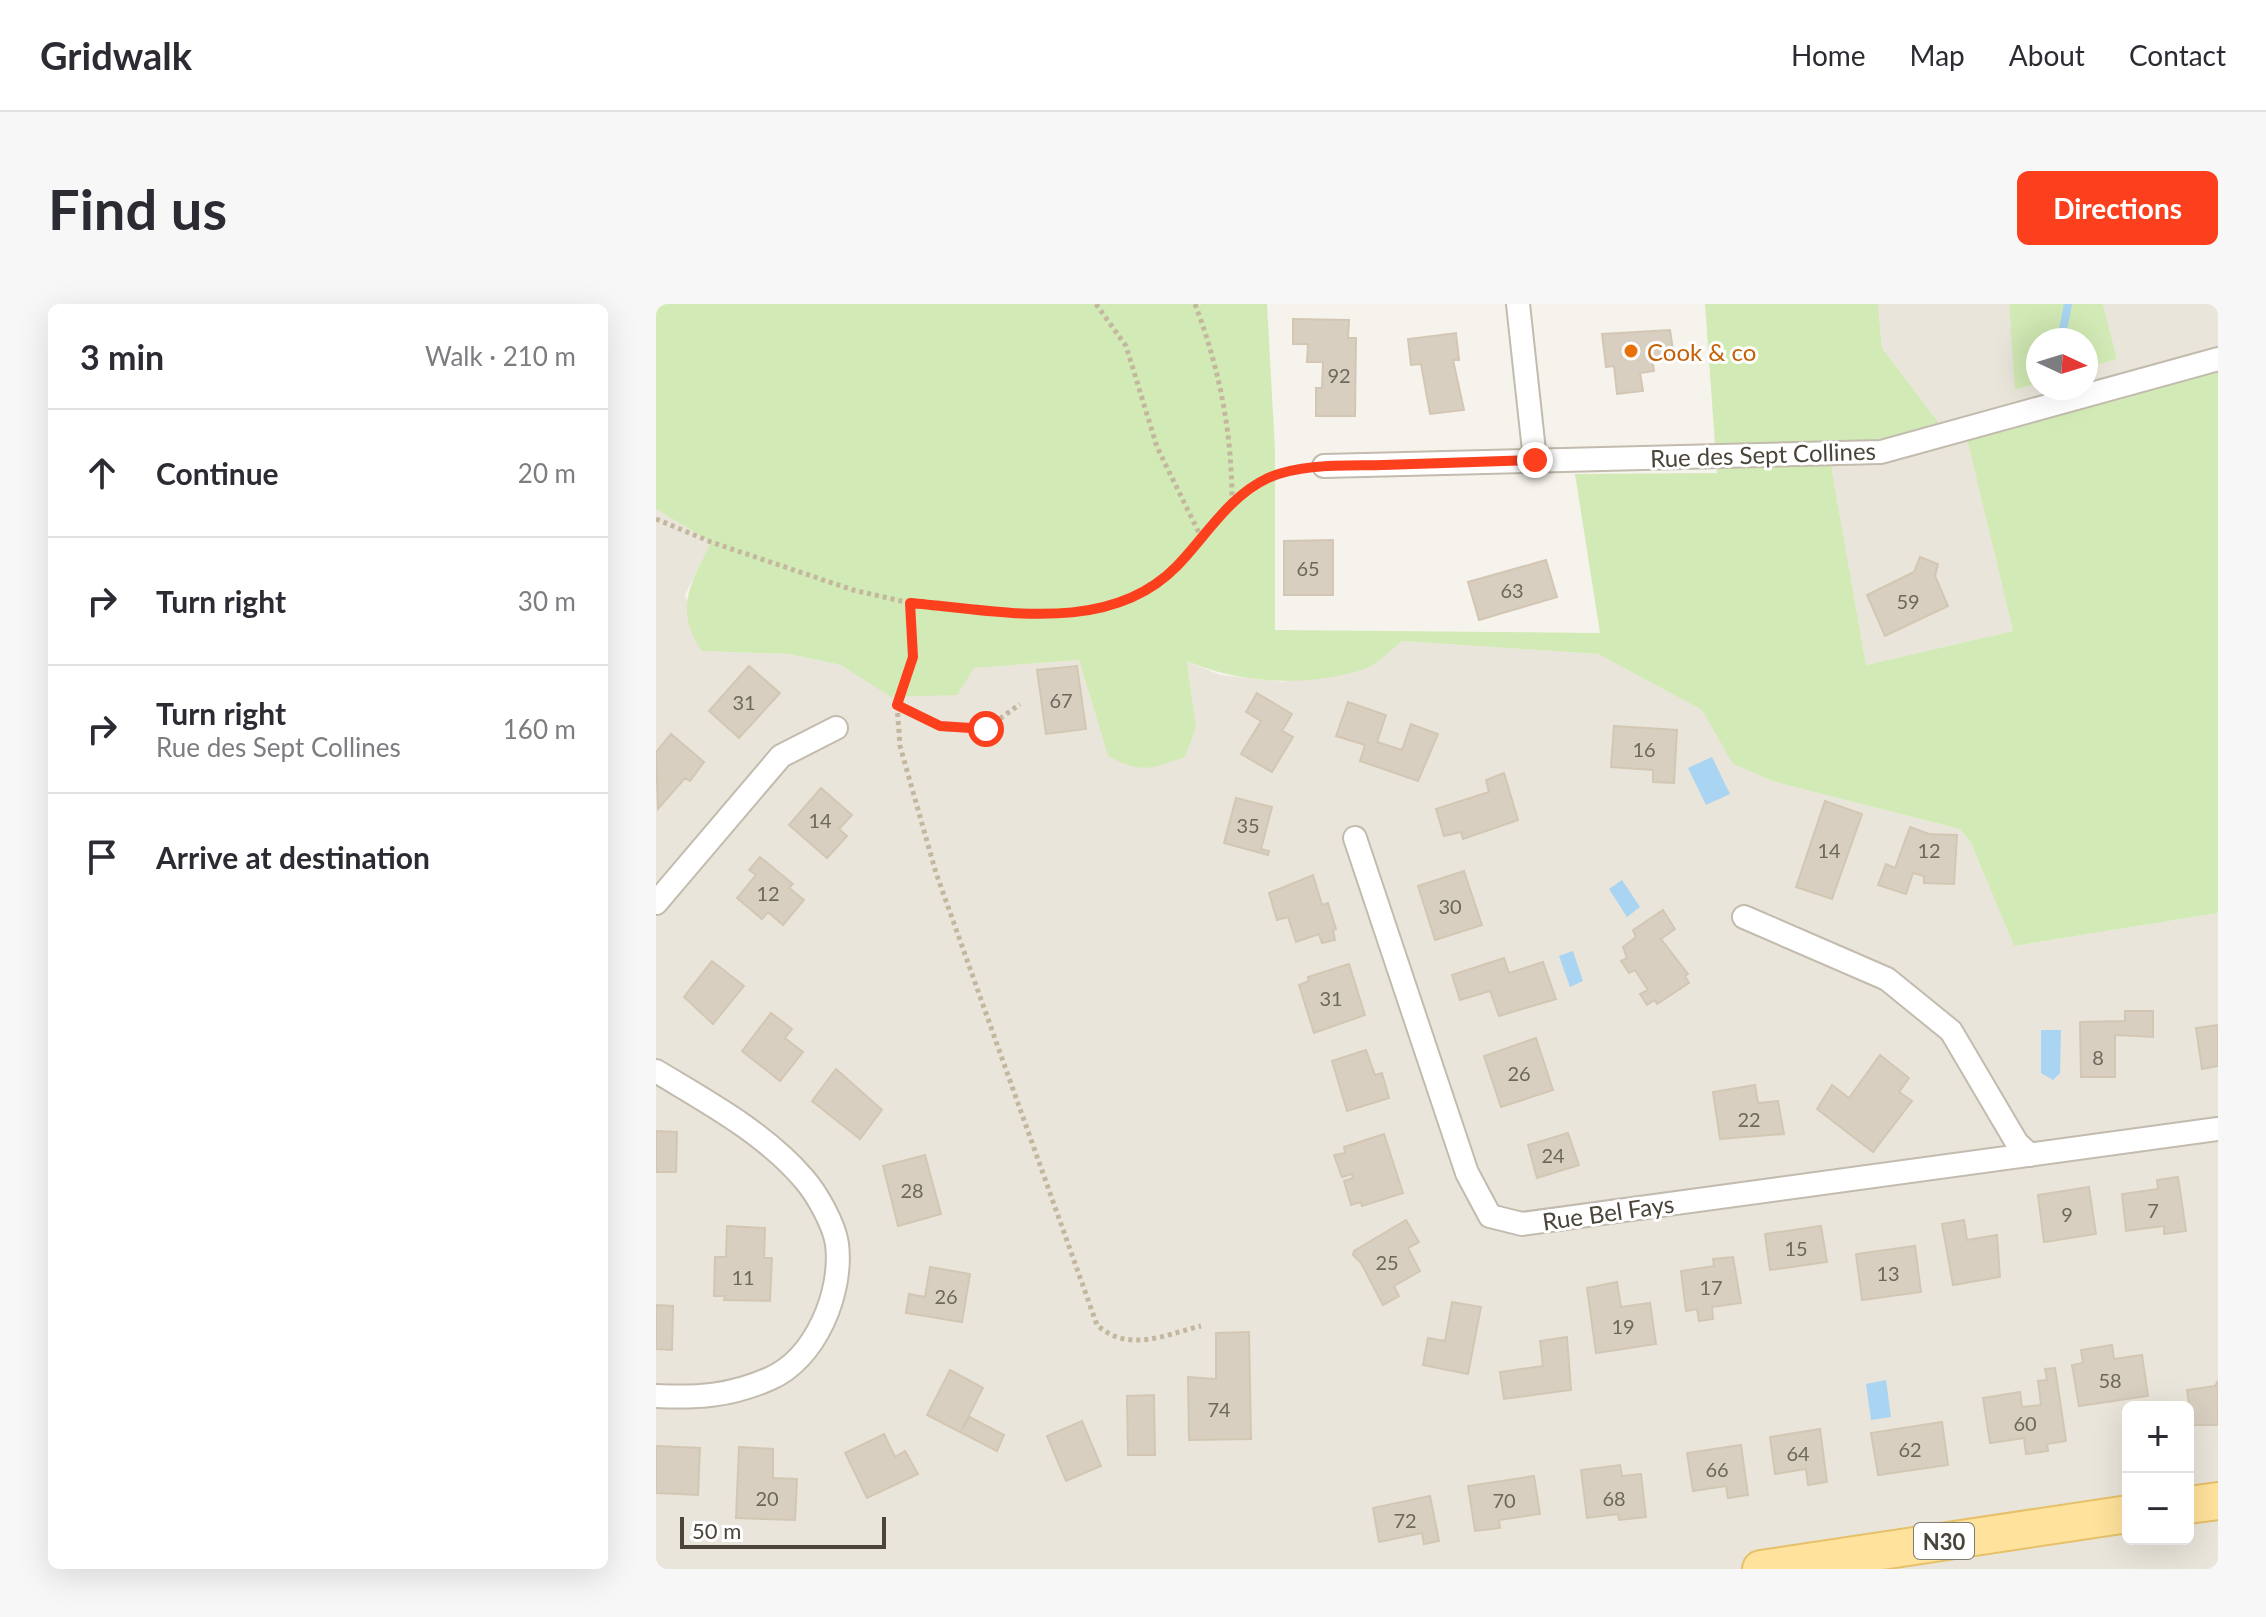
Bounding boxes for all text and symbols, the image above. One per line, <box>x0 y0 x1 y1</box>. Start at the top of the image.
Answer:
text: Gridwalk <box>40 32 192 78</box>
text: Home <box>1791 38 1866 72</box>
text: Map <box>1910 38 1965 72</box>
text: About <box>2009 38 2085 72</box>
text: Contact <box>2129 38 2226 72</box>
button: Directions <box>2017 171 2218 245</box>
text: Find us <box>48 175 227 242</box>
north arrow <box>2026 328 2098 400</box>
text: 3 min <box>80 336 164 377</box>
place label: Cook & co <box>1647 337 1756 366</box>
text: Walk · 210 m <box>425 340 576 372</box>
marker: Cook & co <box>1622 342 1640 360</box>
house number: 92 <box>1327 363 1351 387</box>
street label: Rue des Sept Collines <box>1650 436 1876 472</box>
route end <box>1517 442 1553 478</box>
icon: ahead <box>80 451 124 495</box>
text: Continue <box>156 455 279 491</box>
text: 20 m <box>518 457 576 489</box>
house number: 65 <box>1296 556 1320 580</box>
house number: 63 <box>1500 578 1524 602</box>
icon: right <box>80 579 124 623</box>
text: Turn right <box>156 583 286 619</box>
text: 30 m <box>518 585 576 617</box>
house number: 59 <box>1896 589 1920 613</box>
house number: 67 <box>1049 688 1073 712</box>
house number: 31 <box>732 690 756 714</box>
text: Turn right <box>156 695 286 731</box>
icon: right <box>80 707 124 751</box>
route start <box>968 711 1004 747</box>
text: 160 m <box>503 713 576 745</box>
text: Rue des Sept Collines <box>156 731 401 763</box>
house number: 16 <box>1632 737 1656 761</box>
house number: 14 <box>808 808 832 832</box>
house number: 35 <box>1236 813 1260 837</box>
icon: arrive <box>80 835 124 879</box>
house number: 14 <box>1817 838 1841 862</box>
house number: 12 <box>1917 838 1941 862</box>
text: Arrive at destination <box>156 839 430 875</box>
house number: 12 <box>756 881 780 905</box>
house number: 30 <box>1438 894 1462 918</box>
house number: 31 <box>1319 986 1343 1010</box>
house number: 8 <box>2092 1045 2104 1069</box>
house number: 26 <box>1507 1061 1531 1085</box>
house number: 22 <box>1737 1107 1761 1131</box>
house number: 24 <box>1541 1143 1565 1167</box>
house number: 28 <box>900 1178 924 1202</box>
street label: Rue Bel Fays <box>1540 1188 1676 1236</box>
house number: 7 <box>2147 1198 2159 1222</box>
house number: 9 <box>2061 1202 2073 1226</box>
house number: 15 <box>1784 1236 1808 1260</box>
house number: 25 <box>1375 1250 1399 1274</box>
house number: 13 <box>1876 1261 1900 1285</box>
house number: 11 <box>731 1265 755 1289</box>
house number: 17 <box>1699 1275 1723 1299</box>
house number: 26 <box>934 1284 958 1308</box>
house number: 19 <box>1611 1314 1635 1338</box>
house number: 58 <box>2098 1368 2122 1392</box>
house number: 74 <box>1207 1397 1231 1421</box>
map controls <box>2122 1401 2194 1545</box>
button: + <box>2122 1401 2194 1473</box>
house number: 60 <box>2013 1411 2037 1435</box>
house number: 62 <box>1898 1437 1922 1461</box>
house number: 64 <box>1786 1441 1810 1465</box>
house number: 66 <box>1705 1457 1729 1481</box>
button: − <box>2122 1473 2194 1545</box>
house number: 20 <box>755 1486 779 1510</box>
house number: 68 <box>1602 1486 1626 1510</box>
house number: 70 <box>1492 1488 1516 1512</box>
house number: 72 <box>1393 1508 1417 1532</box>
scale bar <box>680 1513 886 1549</box>
text: 50 m <box>692 1517 741 1544</box>
road number: N30 <box>1914 1523 1974 1559</box>

